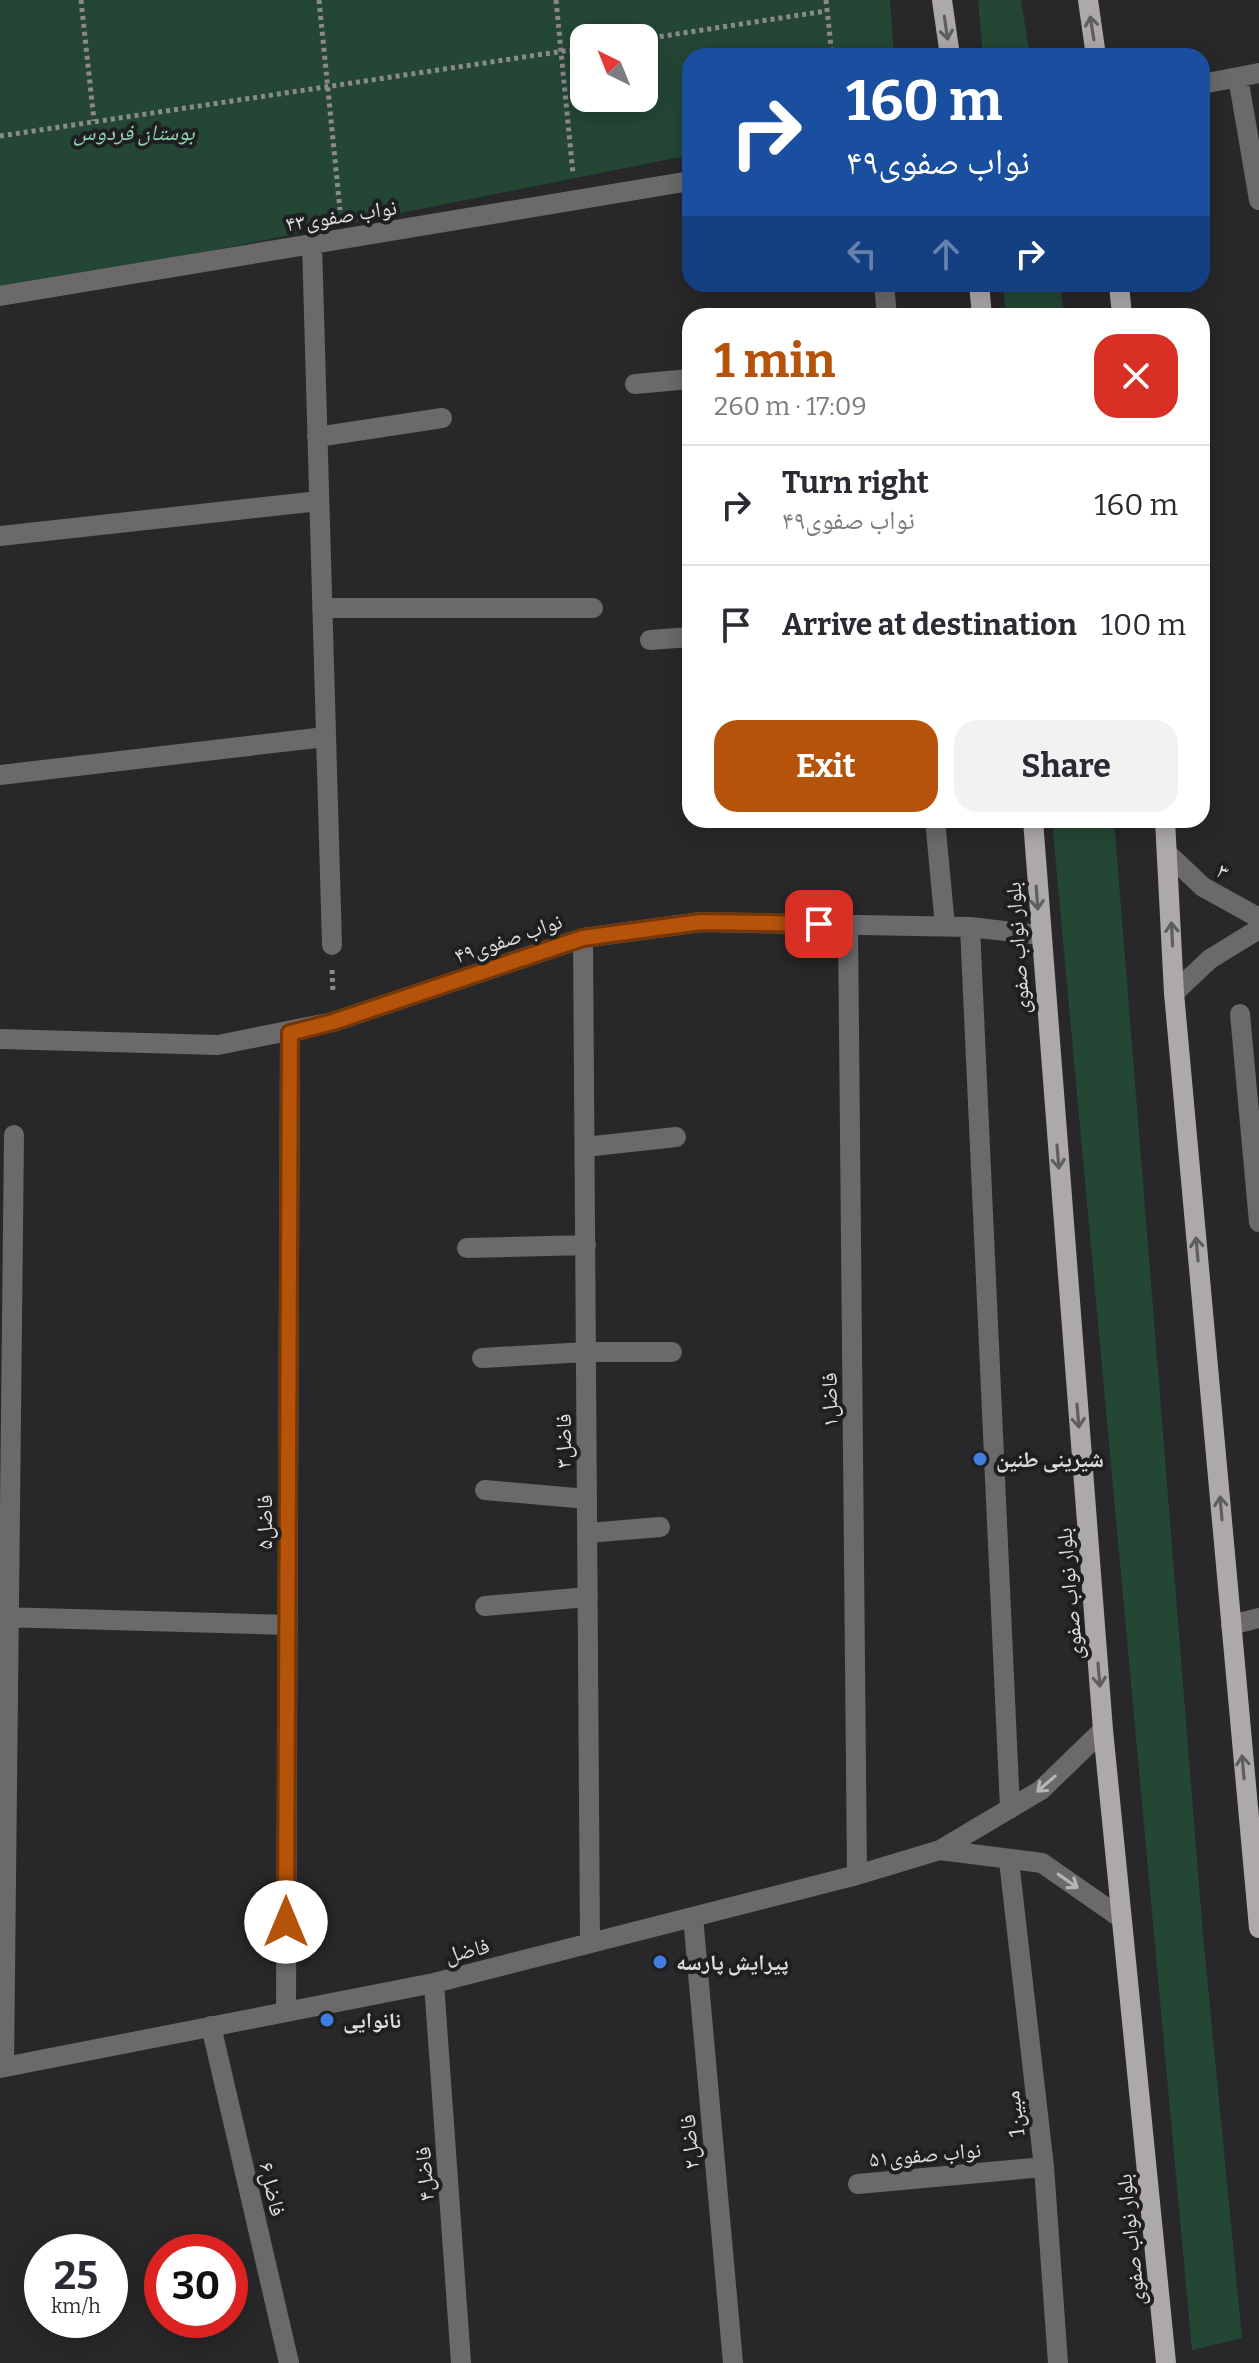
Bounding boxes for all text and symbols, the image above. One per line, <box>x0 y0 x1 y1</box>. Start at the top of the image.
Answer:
one-way arrow <box>939 15 954 40</box>
one-way arrow <box>1084 16 1099 41</box>
north arrow <box>570 24 658 112</box>
map controls <box>570 24 658 112</box>
text: 160 m <box>846 68 1002 135</box>
icon: right <box>714 80 818 184</box>
park label: بوستان فردوس <box>73 119 196 146</box>
text: ۴۹نواب صفوی <box>846 140 1030 184</box>
street label: ۴۳نواب صفوی <box>283 193 399 238</box>
icon: left <box>840 232 884 276</box>
icon: ahead <box>924 232 968 276</box>
icon: right <box>1008 232 1052 276</box>
text: 1 min <box>714 332 835 390</box>
button: close <box>1094 334 1178 418</box>
text: 260 m · 17:09 <box>714 391 867 422</box>
text: Turn right <box>782 465 929 501</box>
icon: right <box>714 483 758 527</box>
text: 160 m <box>1094 487 1178 523</box>
text: ۴۹نواب صفوی <box>782 505 915 536</box>
icon: arrive <box>714 603 758 647</box>
text: Arrive at destination <box>782 607 1077 643</box>
text: 100 m <box>1101 607 1186 643</box>
button: Exit <box>714 720 938 812</box>
button: Share <box>954 720 1178 812</box>
street label: ۳ <box>1211 857 1234 885</box>
street label: بلوار نواب صفوی <box>999 881 1036 1015</box>
one-way arrow <box>1030 884 1045 911</box>
pin <box>785 890 853 958</box>
icon: arrive <box>797 902 841 946</box>
street label: ۴۹نواب صفوی <box>451 907 566 970</box>
one-way arrow <box>1164 921 1179 948</box>
one-way arrow <box>1050 1143 1065 1170</box>
one-way arrow <box>1190 1236 1205 1263</box>
street label: ۱فاضل <box>816 1372 843 1428</box>
one-way arrow <box>1071 1402 1086 1429</box>
street label: ۳فاضل <box>550 1414 577 1469</box>
place label: شیرینی طنین <box>996 1446 1104 1473</box>
marker: شیرینی طنین <box>971 1450 989 1468</box>
street label: ۵فاضل <box>251 1495 278 1550</box>
one-way arrow <box>1213 1495 1228 1522</box>
street label: بلوار نواب صفوی <box>1050 1527 1089 1661</box>
one-way arrow <box>1092 1661 1107 1688</box>
one-way arrow <box>1236 1754 1251 1781</box>
one-way arrow <box>1037 1774 1057 1792</box>
one-way arrow <box>1056 1873 1078 1889</box>
position arrow <box>244 1880 328 1964</box>
street label: فاضل <box>442 1932 492 1969</box>
place label: پیرایش پارسه <box>676 1949 789 1976</box>
marker: پیرایش پارسه <box>651 1953 669 1971</box>
place label: نانوایی <box>343 2007 401 2034</box>
marker: نانوایی <box>318 2011 336 2029</box>
street label: 1مبین <box>998 2089 1031 2139</box>
street label: ۲فاضل <box>674 2113 705 2171</box>
street label: ۵۱نواب صفوی <box>868 2136 982 2173</box>
street label: ۴فاضل <box>409 2146 440 2202</box>
street label: ۶فاضل <box>253 2159 292 2219</box>
street label: بلوار نواب صفوی <box>1110 2173 1151 2307</box>
speed limit sign: 30 <box>144 2234 248 2338</box>
text: 25 <box>54 2252 98 2300</box>
text: km/h <box>51 2294 101 2318</box>

